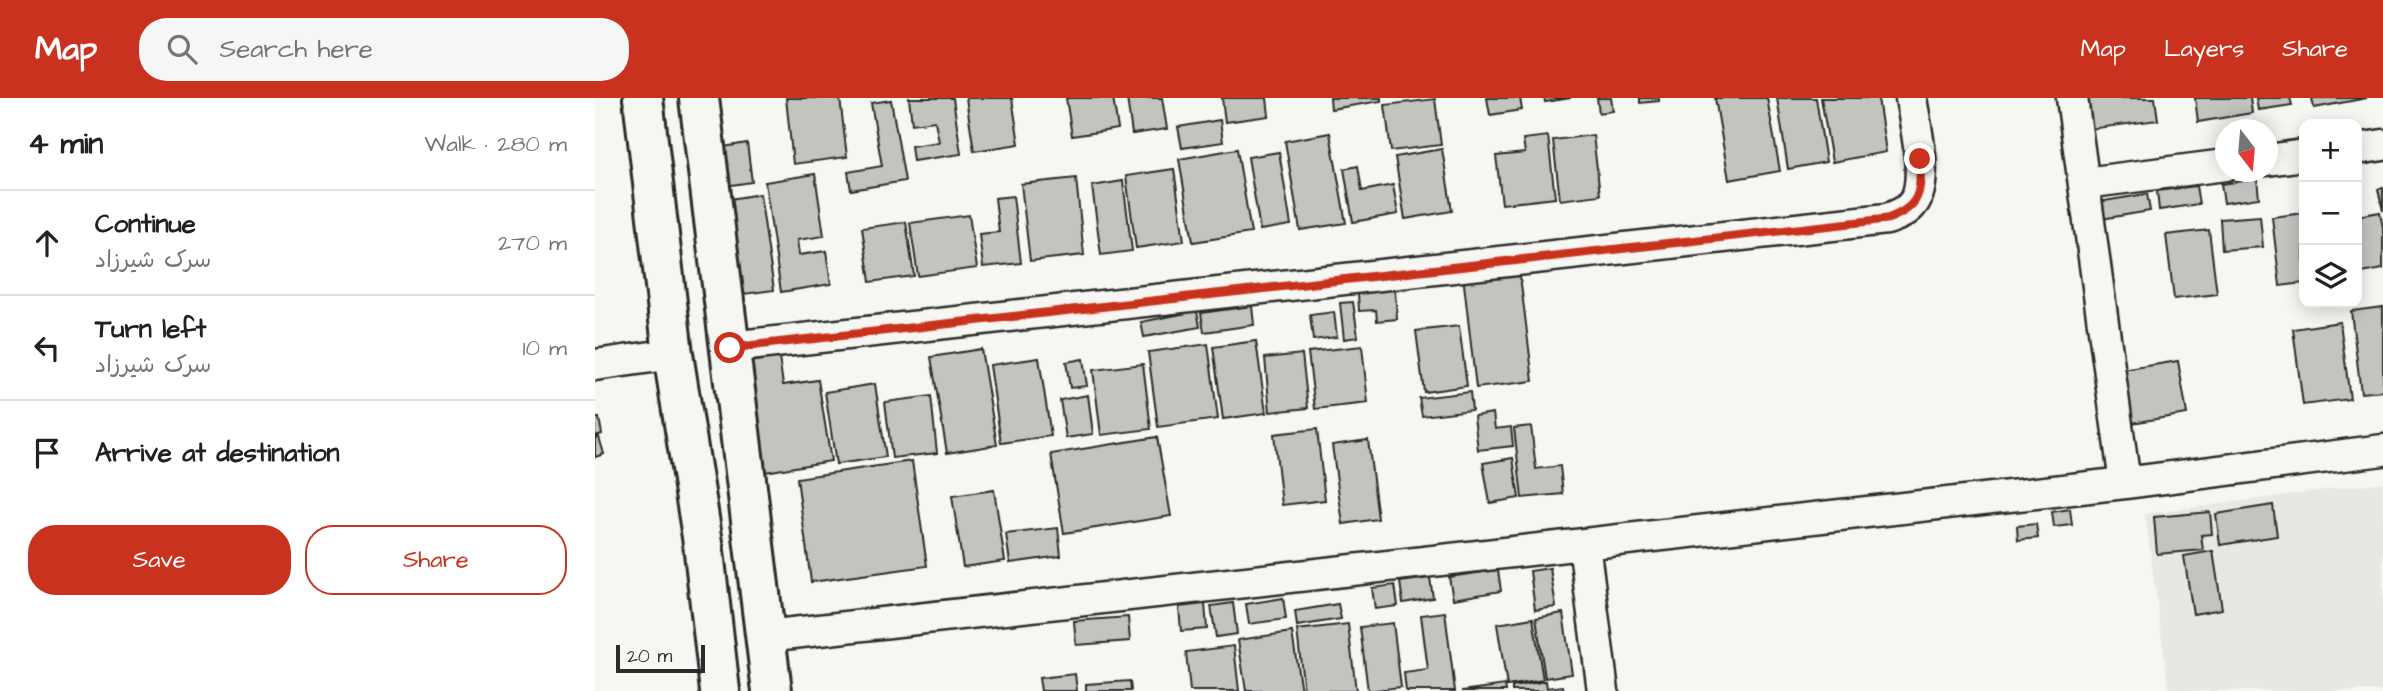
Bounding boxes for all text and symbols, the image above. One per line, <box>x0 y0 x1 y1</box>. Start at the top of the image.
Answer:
search box <box>139 18 629 81</box>
text: Map <box>35 26 97 72</box>
icon: search <box>163 30 201 68</box>
text: Search here <box>219 31 373 67</box>
text: Map <box>2081 32 2126 66</box>
text: Layers <box>2164 32 2244 66</box>
text: Share <box>2282 32 2348 66</box>
north arrow <box>2215 119 2278 182</box>
map controls <box>2299 119 2362 308</box>
button: + <box>2299 119 2362 182</box>
text: 4 min <box>28 123 103 165</box>
text: Walk · 280 m <box>425 128 567 160</box>
route end <box>1904 143 1935 174</box>
button: − <box>2299 182 2362 245</box>
text: Continue <box>95 206 196 242</box>
icon: ahead <box>28 224 66 262</box>
text: 270 m <box>498 227 567 259</box>
text: سرک شیرزاد <box>95 244 211 276</box>
button: layers <box>2299 245 2362 308</box>
text: Turn left <box>95 311 206 347</box>
icon: left <box>28 329 66 367</box>
text: 10 m <box>522 332 567 364</box>
route start <box>714 332 745 363</box>
text: سرک شیرزاد <box>95 349 211 381</box>
icon: arrive <box>28 434 66 472</box>
text: Arrive at destination <box>95 435 340 471</box>
button: Save <box>28 525 291 595</box>
button: Share <box>305 525 567 595</box>
scale bar <box>616 642 705 674</box>
text: 20 m <box>627 643 672 670</box>

